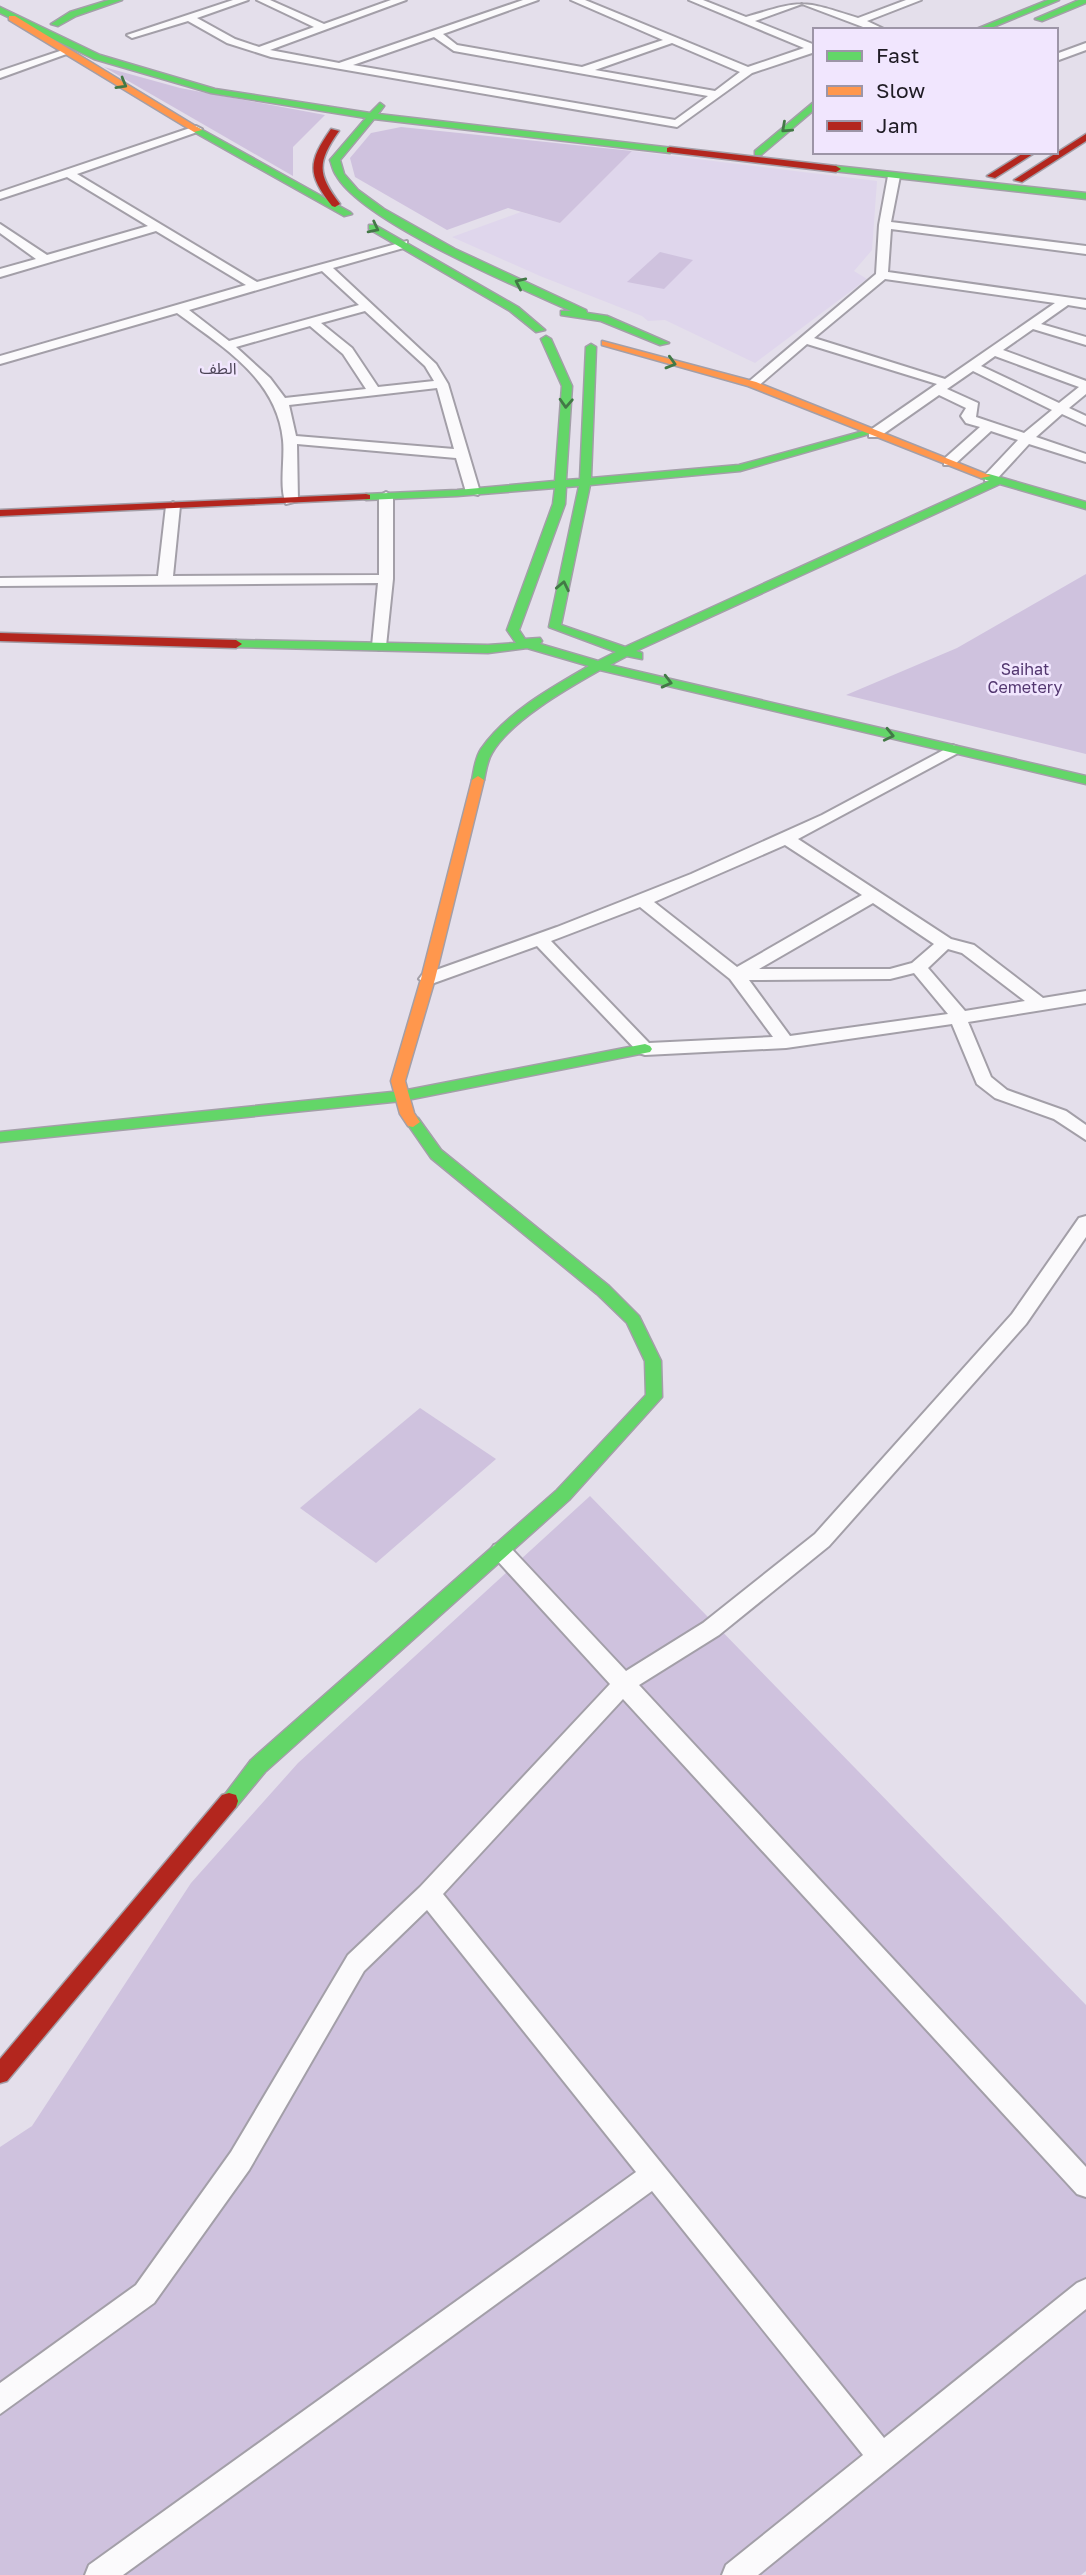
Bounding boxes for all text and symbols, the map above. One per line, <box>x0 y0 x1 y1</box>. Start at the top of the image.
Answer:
legend <box>813 28 1058 154</box>
text: Fast <box>876 42 919 68</box>
one-way arrow <box>114 76 127 89</box>
text: Slow <box>876 77 925 103</box>
text: Jam <box>876 112 918 138</box>
one-way arrow <box>781 120 794 132</box>
one-way arrow <box>367 220 380 234</box>
one-way arrow <box>515 277 527 291</box>
one-way arrow <box>665 355 677 369</box>
district label: الطف <box>200 358 236 378</box>
one-way arrow <box>559 398 574 409</box>
one-way arrow <box>555 580 570 592</box>
park label: Saihat Cemetery <box>988 659 1063 697</box>
one-way arrow <box>661 674 673 688</box>
one-way arrow <box>883 726 895 741</box>

